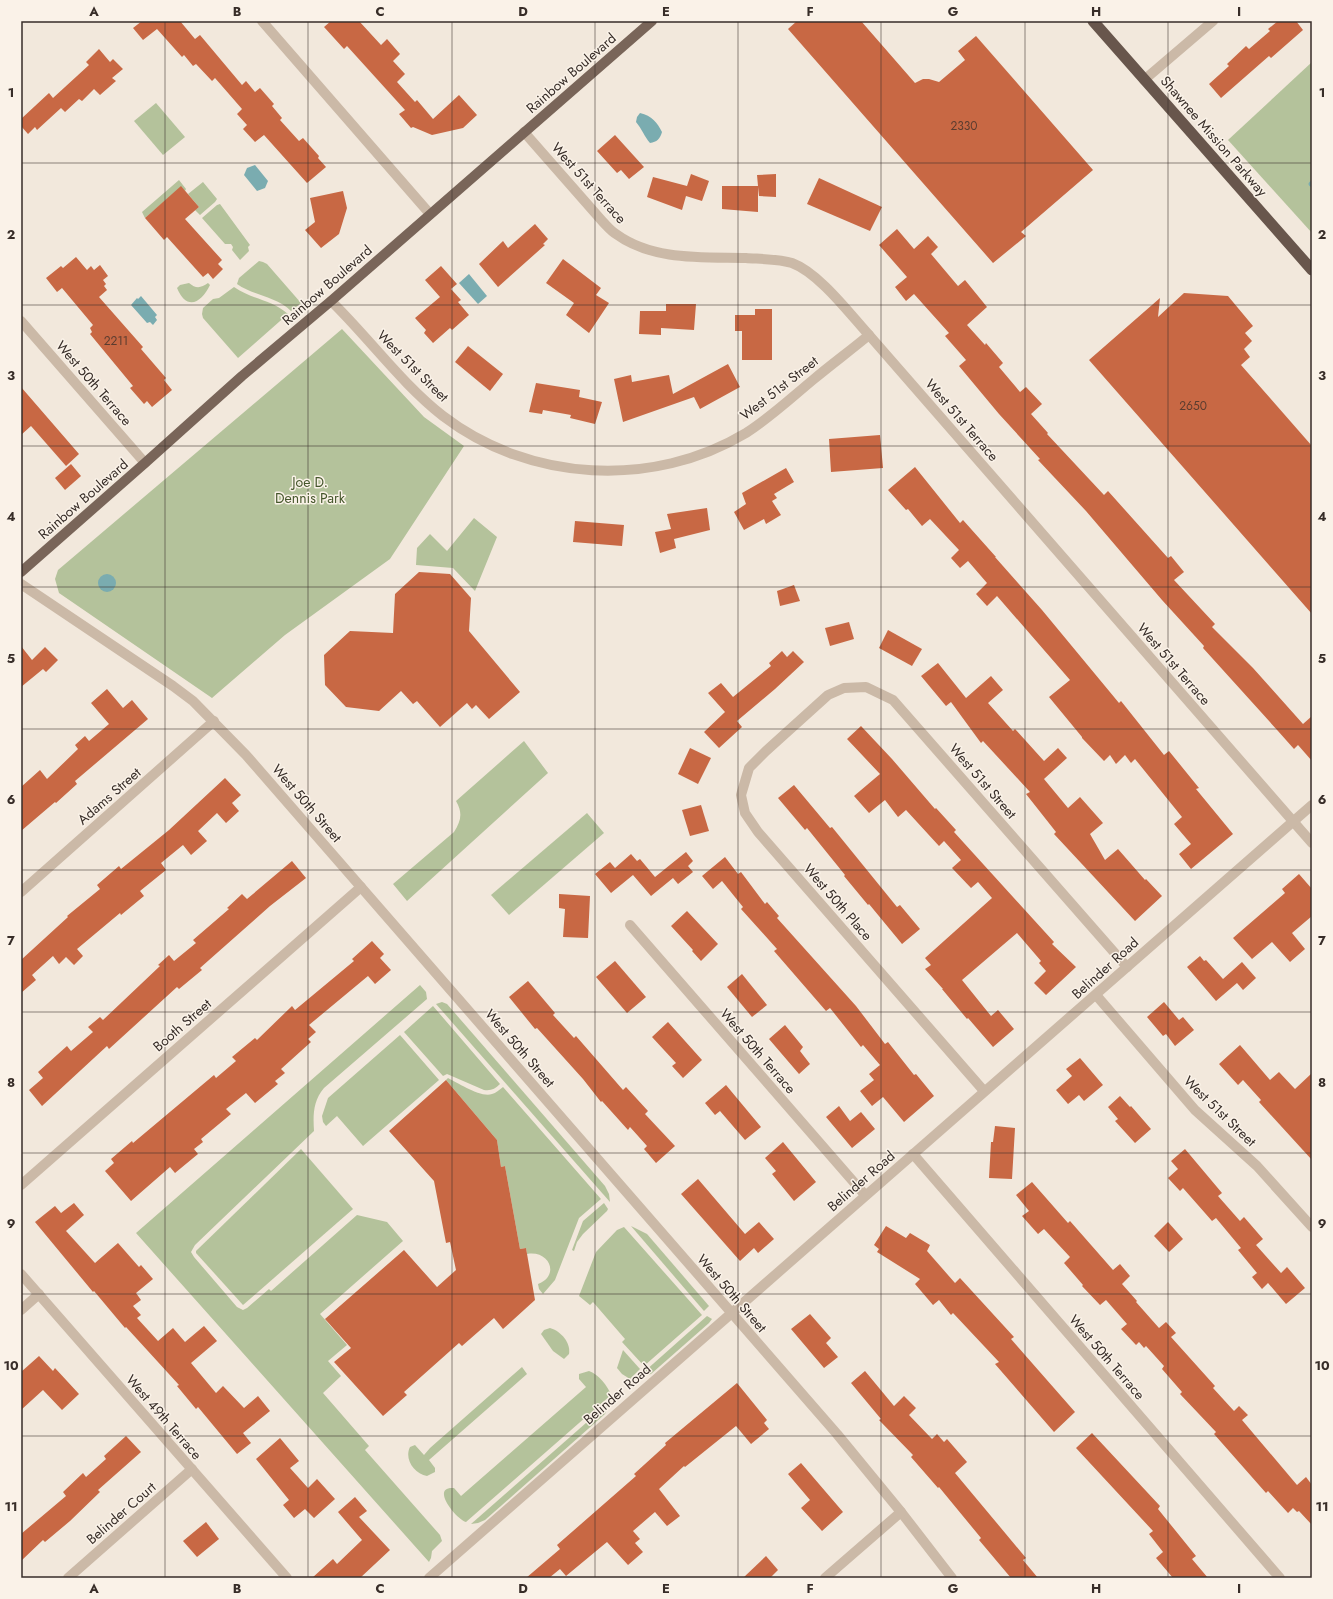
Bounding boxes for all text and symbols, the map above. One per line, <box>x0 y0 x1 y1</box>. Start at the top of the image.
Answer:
text: A <box>88 2 99 21</box>
text: B <box>233 2 242 21</box>
text: C <box>375 2 385 21</box>
text: D <box>518 2 528 21</box>
text: E <box>662 2 670 21</box>
text: F <box>806 2 814 21</box>
text: G <box>948 2 959 21</box>
text: H <box>1091 2 1101 21</box>
text: I <box>1237 2 1241 21</box>
street label: Rainbow Boulevard <box>522 28 620 118</box>
street label: Shawnee Mission Parkway <box>1156 71 1273 201</box>
text: 1 <box>8 83 14 102</box>
text: 1 <box>1319 83 1325 102</box>
house number: 2330 <box>950 117 978 135</box>
street label: West 51st Terrace <box>547 138 631 228</box>
text: 2 <box>7 225 15 244</box>
text: 2 <box>1318 225 1326 244</box>
street label: Rainbow Boulevard <box>278 240 376 330</box>
street label: West 51st Street <box>373 326 454 407</box>
house number: 2211 <box>104 332 128 350</box>
street label: West 50th Terrace <box>51 336 137 430</box>
street label: West 51st Street <box>736 351 823 425</box>
text: 3 <box>7 366 15 385</box>
text: 3 <box>1318 366 1326 385</box>
street label: West 51st Terrace <box>921 375 1003 465</box>
house number: 2650 <box>1179 397 1207 415</box>
street label: Rainbow Boulevard <box>34 454 132 544</box>
park label: Joe D. Dennis Park <box>275 472 346 508</box>
text: 4 <box>6 507 16 526</box>
text: 4 <box>1317 507 1327 526</box>
street label: West 51st Terrace <box>1133 619 1215 709</box>
text: 5 <box>7 649 15 668</box>
text: 5 <box>1318 649 1326 668</box>
street label: West 51st Street <box>945 739 1022 823</box>
street label: West 50th Street <box>267 760 347 847</box>
street label: Adams Street <box>73 762 146 829</box>
text: 6 <box>7 790 16 809</box>
text: 6 <box>1318 790 1327 809</box>
street label: West 50th Place <box>799 859 877 945</box>
text: 7 <box>7 931 15 950</box>
text: 7 <box>1318 931 1326 950</box>
street label: Belinder Road <box>1067 933 1143 1003</box>
street label: Booth Street <box>148 994 216 1056</box>
street label: West 50th Terrace <box>715 1004 801 1098</box>
street label: West 50th Street <box>480 1005 560 1092</box>
street label: West 51st Street <box>1179 1071 1261 1151</box>
text: 8 <box>7 1073 15 1092</box>
text: 8 <box>1318 1073 1326 1092</box>
street label: Belinder Road <box>823 1146 899 1216</box>
text: 9 <box>7 1214 16 1233</box>
text: 9 <box>1318 1214 1327 1233</box>
street label: West 50th Street <box>692 1250 772 1337</box>
street label: West 50th Terrace <box>1064 1310 1150 1404</box>
text: 10 <box>3 1356 19 1375</box>
text: 10 <box>1314 1356 1330 1375</box>
street label: Belinder Road <box>579 1359 655 1429</box>
street label: West 49th Terrace <box>121 1370 207 1464</box>
street label: Belinder Court <box>82 1477 161 1549</box>
text: 11 <box>4 1497 18 1516</box>
text: 11 <box>1315 1497 1329 1516</box>
text: A <box>88 1579 99 1598</box>
text: B <box>233 1579 242 1598</box>
text: C <box>375 1579 385 1598</box>
text: D <box>518 1579 528 1598</box>
text: E <box>662 1579 670 1598</box>
text: F <box>806 1579 814 1598</box>
text: G <box>948 1579 959 1598</box>
text: H <box>1091 1579 1101 1598</box>
text: I <box>1237 1579 1241 1598</box>

